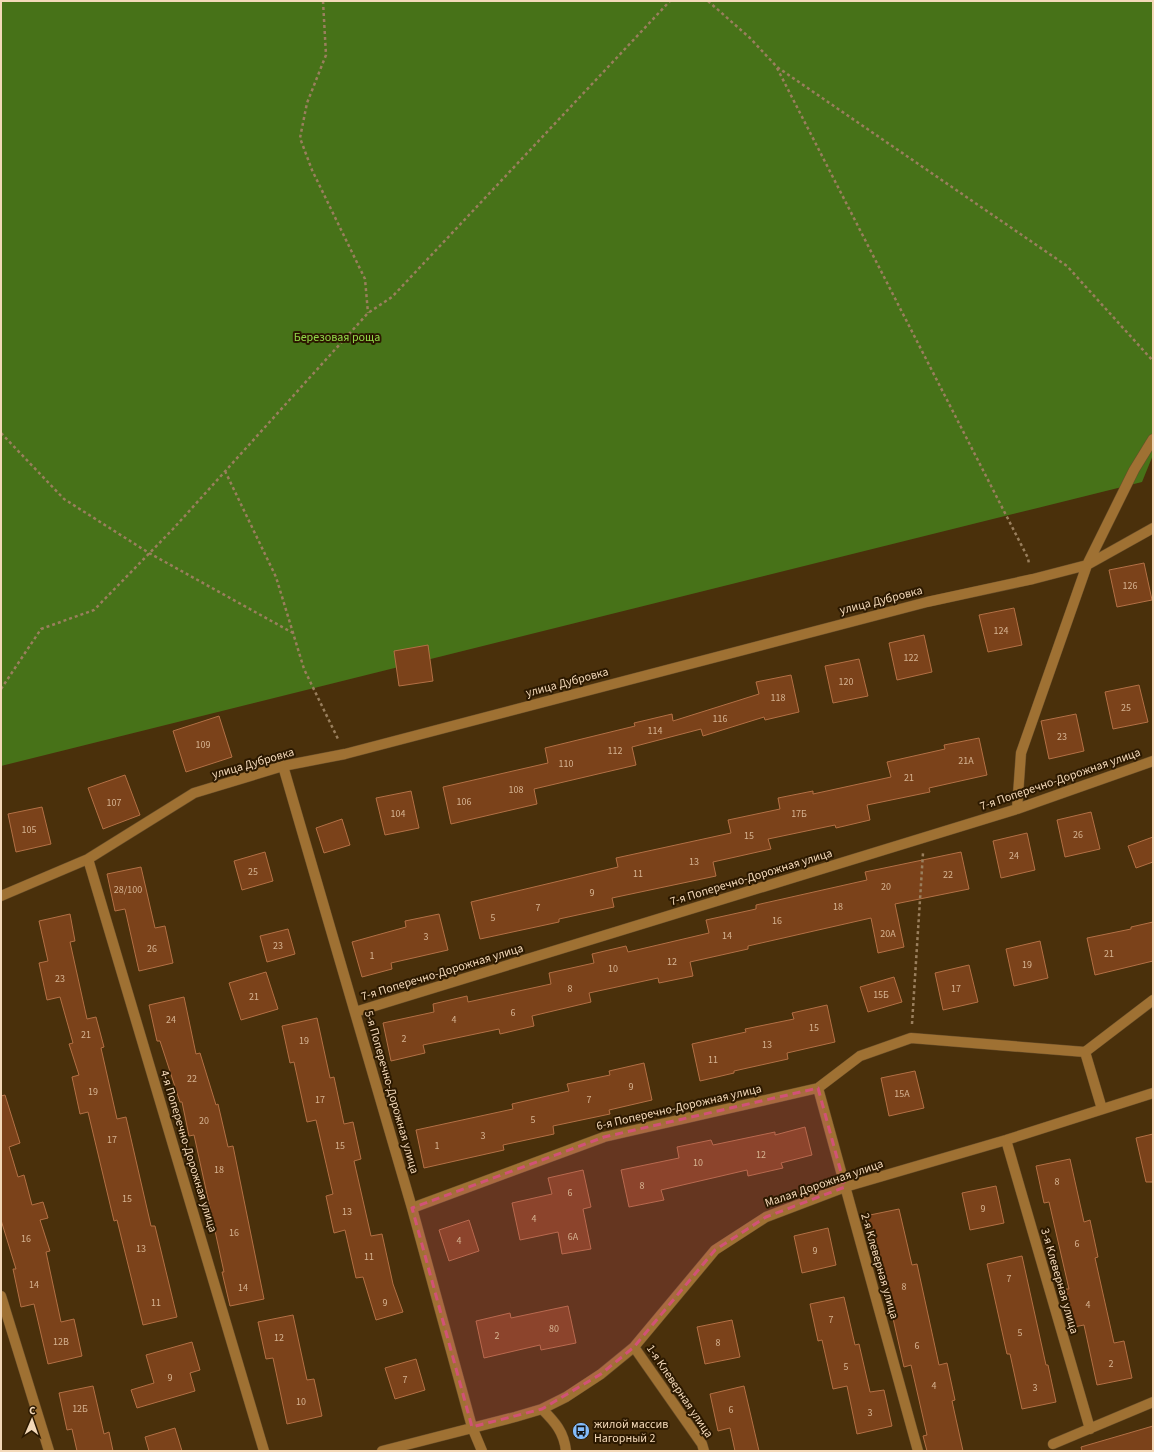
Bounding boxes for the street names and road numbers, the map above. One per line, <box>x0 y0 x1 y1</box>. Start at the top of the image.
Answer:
street label: улица Дубровка <box>838 582 924 619</box>
street label: улица Дубровка <box>524 663 610 702</box>
street label: улица Дубровка <box>210 744 296 783</box>
street label: 7-я Поперечно-Дорожная улица <box>978 744 1143 815</box>
street label: 7-я Поперечно-Дорожная улица <box>668 845 834 910</box>
street label: 7-я Поперечно-Дорожная улица <box>359 940 525 1005</box>
street label: 5-я Поперечно-Дорожная улица <box>360 1009 423 1176</box>
street label: 4-я Поперечно-Дорожная улица <box>156 1068 221 1234</box>
street label: 6-я Поперечно-Дорожная улица <box>595 1080 763 1135</box>
street label: Малая Дорожная улица <box>763 1155 886 1212</box>
street label: 2-я Клеверная улица <box>856 1211 903 1321</box>
street label: 3-я Клеверная улица <box>1036 1226 1083 1336</box>
street label: 1-я Клеверная улица <box>642 1341 717 1441</box>

